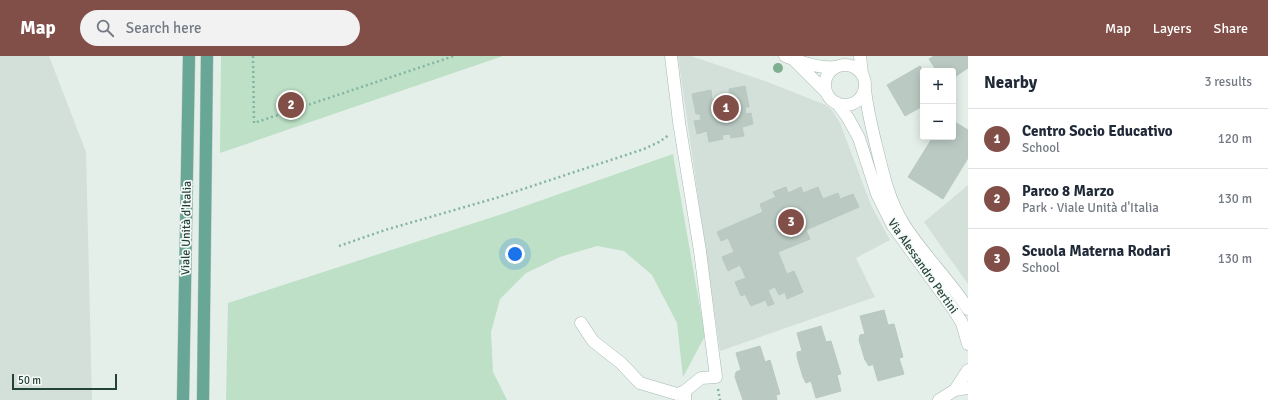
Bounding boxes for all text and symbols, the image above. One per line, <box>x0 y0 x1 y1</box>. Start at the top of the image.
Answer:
search box <box>80 10 360 46</box>
text: Map <box>20 16 56 40</box>
icon: search <box>94 17 116 39</box>
text: Search here <box>126 19 201 37</box>
text: Map <box>1105 20 1131 37</box>
text: Layers <box>1153 20 1192 37</box>
text: Share <box>1214 20 1248 37</box>
map controls <box>920 68 956 140</box>
button: + <box>920 68 956 104</box>
text: Nearby <box>984 72 1037 93</box>
text: 3 results <box>1204 74 1252 90</box>
pin: 2 <box>278 90 304 120</box>
pin: 1 <box>713 93 739 123</box>
button: − <box>920 104 956 140</box>
text: Centro Socio Educativo <box>1022 122 1173 140</box>
text: 1 <box>993 131 1001 147</box>
text: 120 m <box>1218 131 1252 147</box>
text: School <box>1022 140 1060 156</box>
street label: Viale Unità d'Italia <box>178 181 195 275</box>
text: Parco 8 Marzo <box>1022 182 1114 200</box>
text: 2 <box>993 191 1001 207</box>
text: 130 m <box>1218 191 1252 207</box>
text: Park · Viale Unità d'Italia <box>1022 200 1159 216</box>
pin: 3 <box>778 207 804 237</box>
street label: Via Alessandro Pertini <box>884 216 961 317</box>
text: Scuola Materna Rodari <box>1022 242 1171 260</box>
your location <box>505 244 525 264</box>
text: 3 <box>993 251 1001 267</box>
text: 130 m <box>1218 251 1252 267</box>
text: School <box>1022 260 1060 276</box>
scale bar <box>12 372 117 391</box>
text: 50 m <box>18 374 41 387</box>

